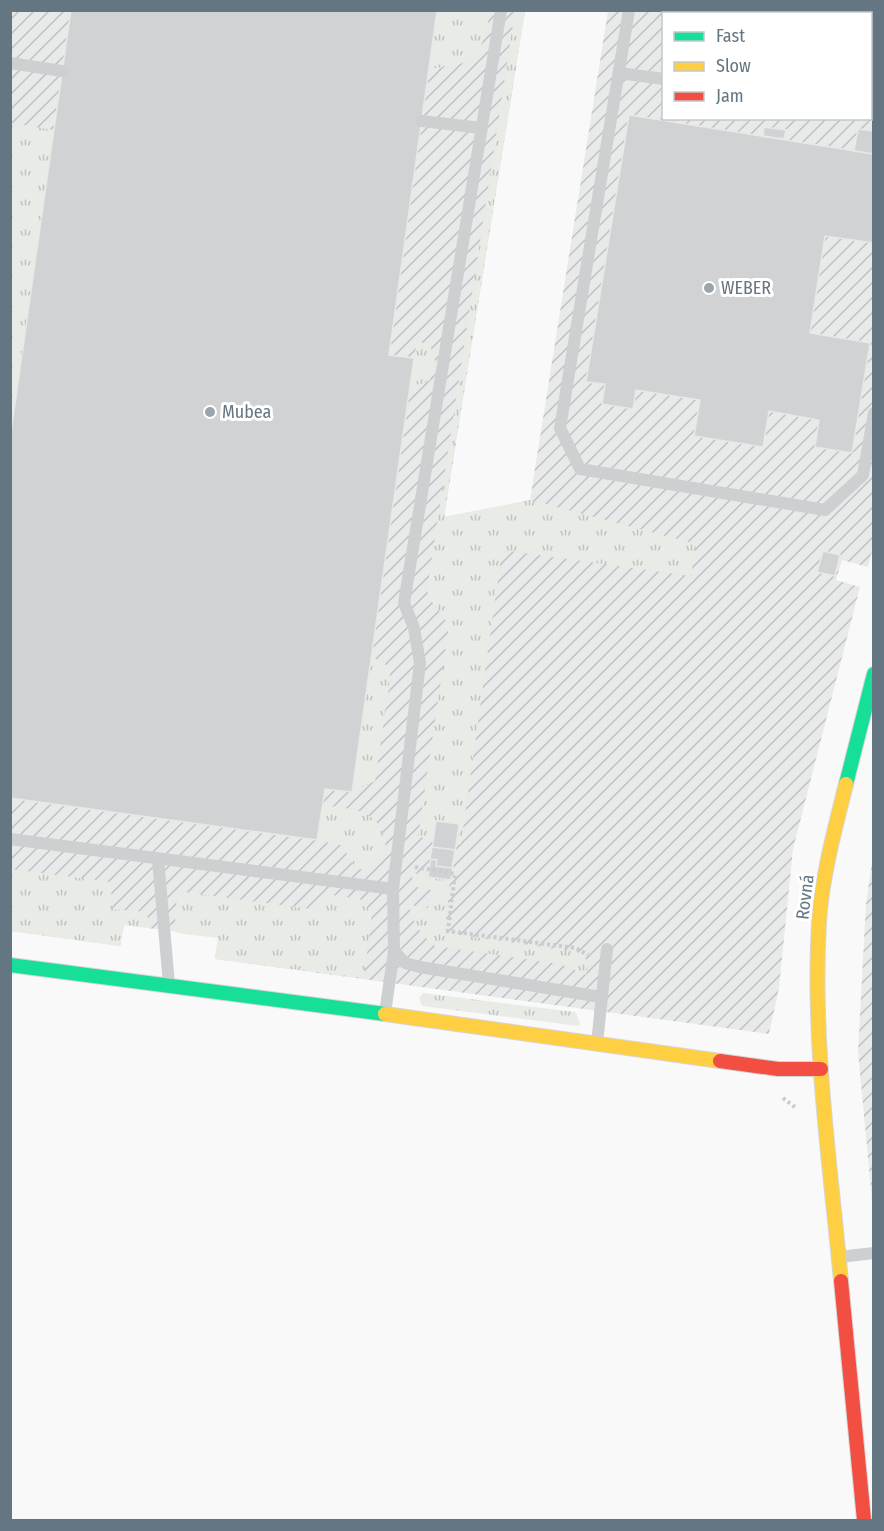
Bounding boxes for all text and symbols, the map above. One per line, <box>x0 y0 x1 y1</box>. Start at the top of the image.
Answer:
legend <box>662 12 872 120</box>
text: Fast <box>716 25 745 47</box>
text: Slow <box>716 55 751 77</box>
text: Jam <box>716 85 744 107</box>
place label: WEBER <box>721 277 771 299</box>
marker: WEBER <box>702 281 716 295</box>
place label: Mubea <box>222 401 272 423</box>
marker: Mubea <box>203 405 217 419</box>
street label: Rovná <box>791 873 819 921</box>

